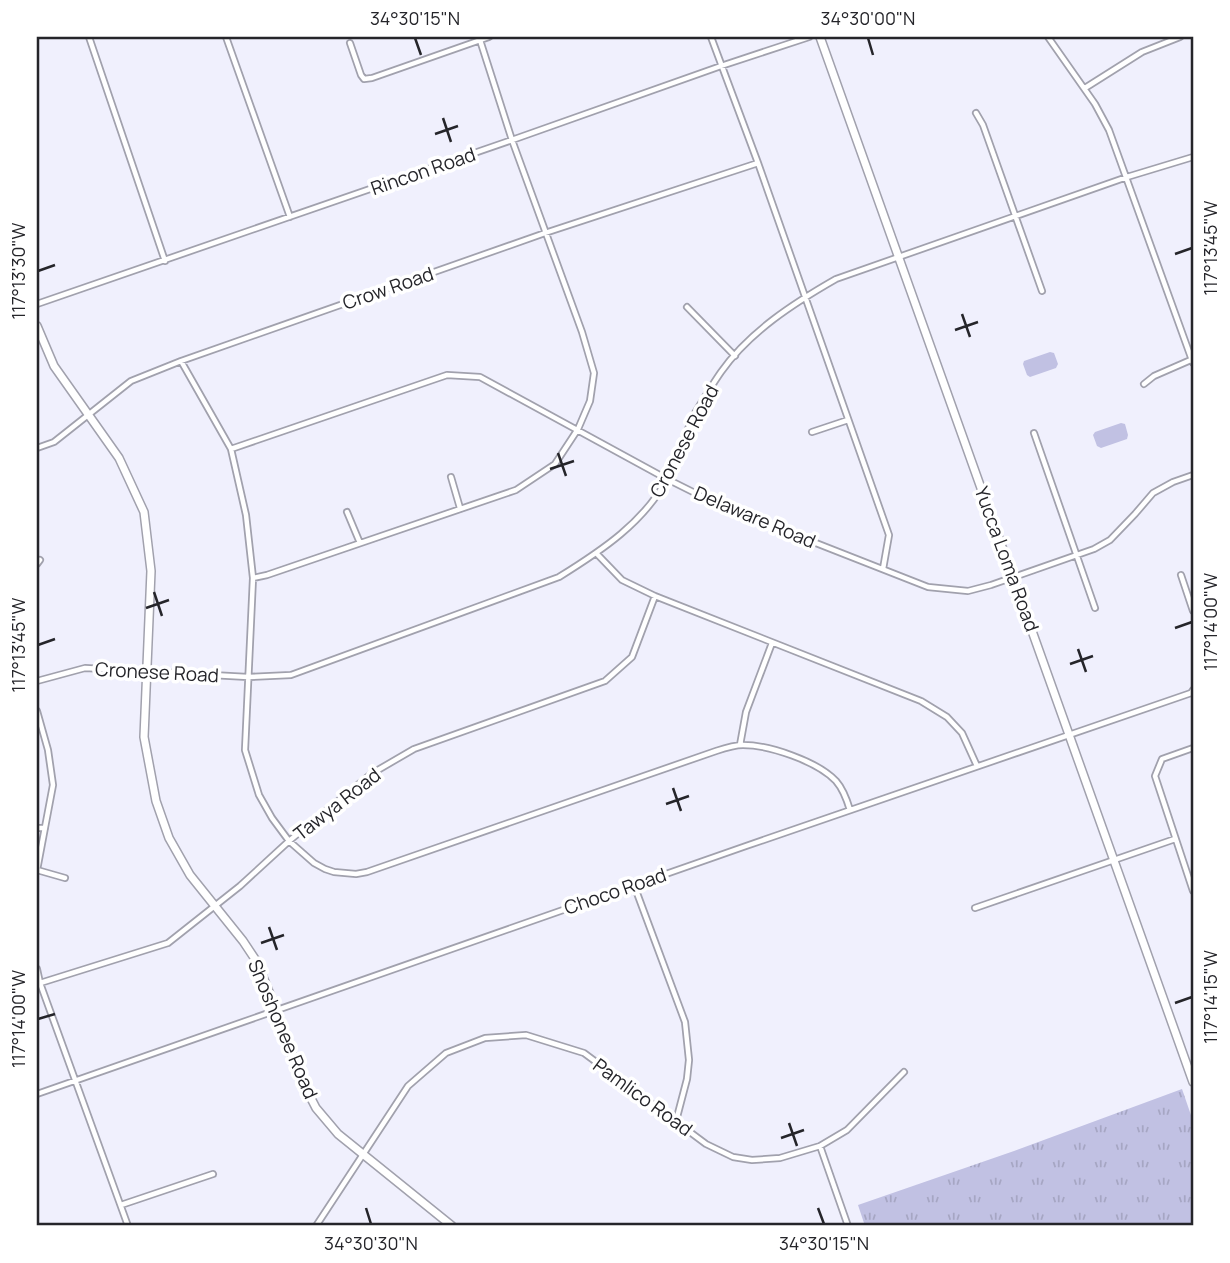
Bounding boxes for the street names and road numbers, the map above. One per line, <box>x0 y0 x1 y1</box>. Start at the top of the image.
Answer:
street label: Rincon Road <box>367 141 479 201</box>
street label: Crow Road <box>339 260 437 316</box>
street label: Cronese Road <box>643 380 725 502</box>
street label: Delaware Road <box>690 480 820 554</box>
street label: Yucca Loma Road <box>969 483 1045 635</box>
street label: Cronese Road <box>95 656 219 688</box>
street label: Tawya Road <box>288 762 386 846</box>
street label: Choco Road <box>560 861 670 921</box>
street label: Shoshonee Road <box>242 955 324 1103</box>
street label: Pamlico Road <box>588 1052 698 1142</box>

